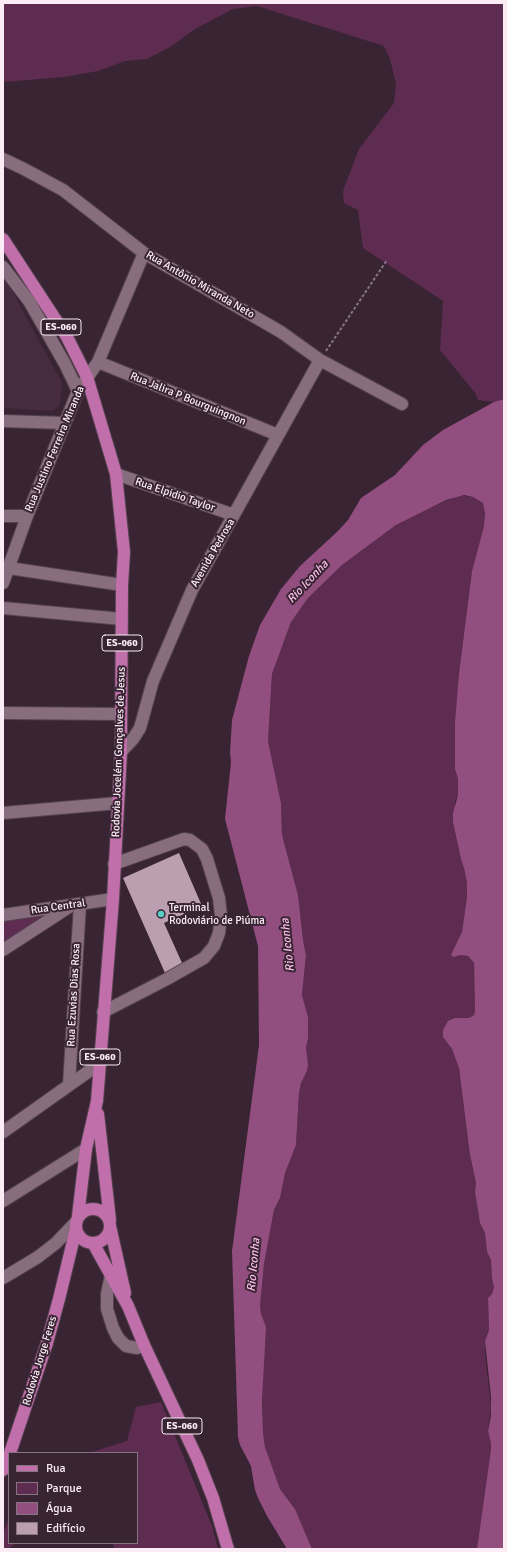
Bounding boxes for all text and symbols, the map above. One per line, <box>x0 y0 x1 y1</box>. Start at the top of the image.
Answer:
street label: Rua Antônio Miranda Neto <box>143 248 257 322</box>
road number: ES-060 <box>41 319 81 335</box>
street label: Rua Jalira P Bourguingnon <box>128 370 248 428</box>
street label: Rua Justino Ferreira Miranda <box>22 384 88 514</box>
street label: Rua Elpidio Taylor <box>133 475 217 515</box>
street label: Avenida Pedrosa <box>188 516 238 590</box>
water label: Rio Iconha <box>284 557 332 607</box>
road number: ES-060 <box>102 635 142 651</box>
street label: Rodovia Jocelém Gonçalves de Jesus <box>109 666 129 838</box>
street label: Rua Central <box>30 897 86 917</box>
place label: Terminal Rodoviário de Piúma <box>169 901 265 927</box>
marker: Terminal Rodoviário de Piúma <box>156 909 166 919</box>
water label: Rio Iconha <box>278 917 298 973</box>
street label: Rua Ezuvias Dias Rosa <box>65 943 83 1047</box>
road number: ES-060 <box>80 1049 120 1065</box>
water label: Rio Iconha <box>244 1238 264 1292</box>
street label: Rodovia Jorge Feres <box>20 1315 60 1407</box>
road number: ES-060 <box>162 1418 202 1434</box>
legend <box>8 1452 138 1544</box>
text: Rua <box>46 1461 66 1476</box>
text: Parque <box>46 1481 82 1496</box>
text: Água <box>46 1501 72 1516</box>
text: Edifício <box>46 1521 85 1536</box>

